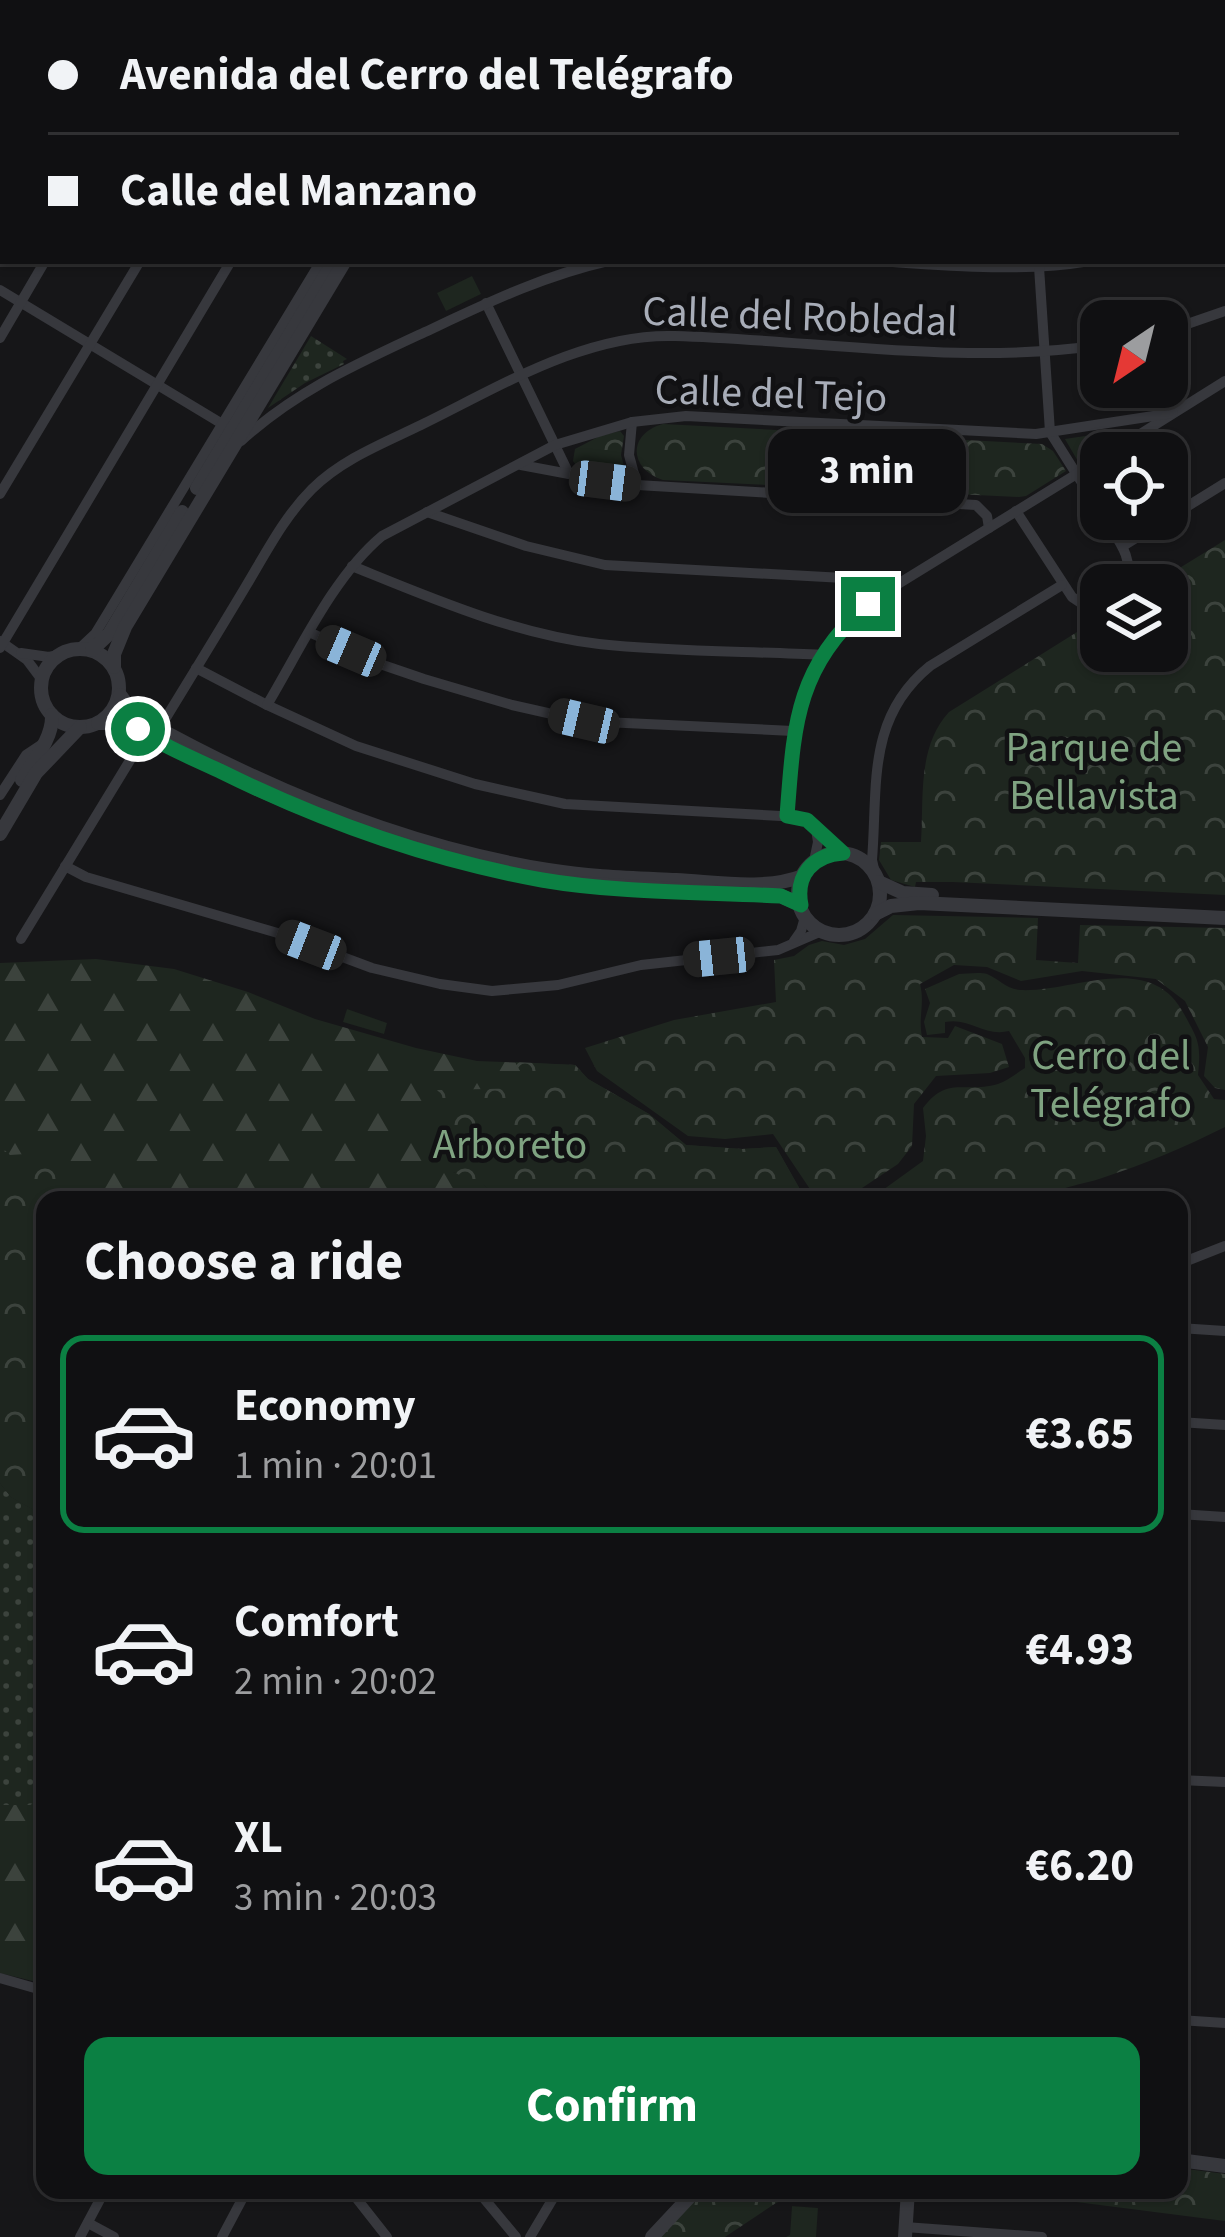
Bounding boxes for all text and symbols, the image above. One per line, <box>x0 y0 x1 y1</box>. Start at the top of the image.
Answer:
text: Avenida del Cerro del Telégrafo <box>120 43 734 107</box>
text: Calle del Manzano <box>120 159 477 223</box>
street label: Calle del Robledal <box>641 282 959 352</box>
north arrow <box>1080 300 1188 408</box>
map controls <box>1080 300 1188 672</box>
street label: Calle del Tejo <box>654 360 888 428</box>
callout: 3 min <box>769 430 967 514</box>
button: locate <box>1080 432 1188 540</box>
text: 3 min <box>820 443 914 499</box>
car <box>567 459 643 503</box>
button: layers <box>1080 564 1188 672</box>
route end <box>841 577 895 631</box>
car <box>311 620 391 682</box>
car <box>545 695 623 747</box>
route start <box>111 702 165 756</box>
park label: Parque de Bellavista <box>1006 718 1182 826</box>
car <box>271 915 351 975</box>
car <box>681 935 757 979</box>
park label: Cerro del Telégrafo <box>1030 1026 1192 1134</box>
park label: Arboreto <box>433 1115 587 1175</box>
text: Choose a ride <box>84 1224 403 1301</box>
text: Economy <box>234 1374 416 1438</box>
icon: car <box>90 1380 198 1488</box>
text: €3.65 <box>1025 1402 1134 1466</box>
text: 1 min · 20:01 <box>234 1438 437 1494</box>
text: Comfort <box>234 1590 399 1654</box>
icon: car <box>90 1596 198 1704</box>
text: €4.93 <box>1025 1618 1134 1682</box>
text: 2 min · 20:02 <box>234 1654 437 1710</box>
text: XL <box>234 1806 283 1870</box>
icon: car <box>90 1812 198 1920</box>
text: €6.20 <box>1025 1834 1134 1898</box>
text: 3 min · 20:03 <box>234 1870 437 1926</box>
button: Confirm <box>84 2037 1140 2175</box>

